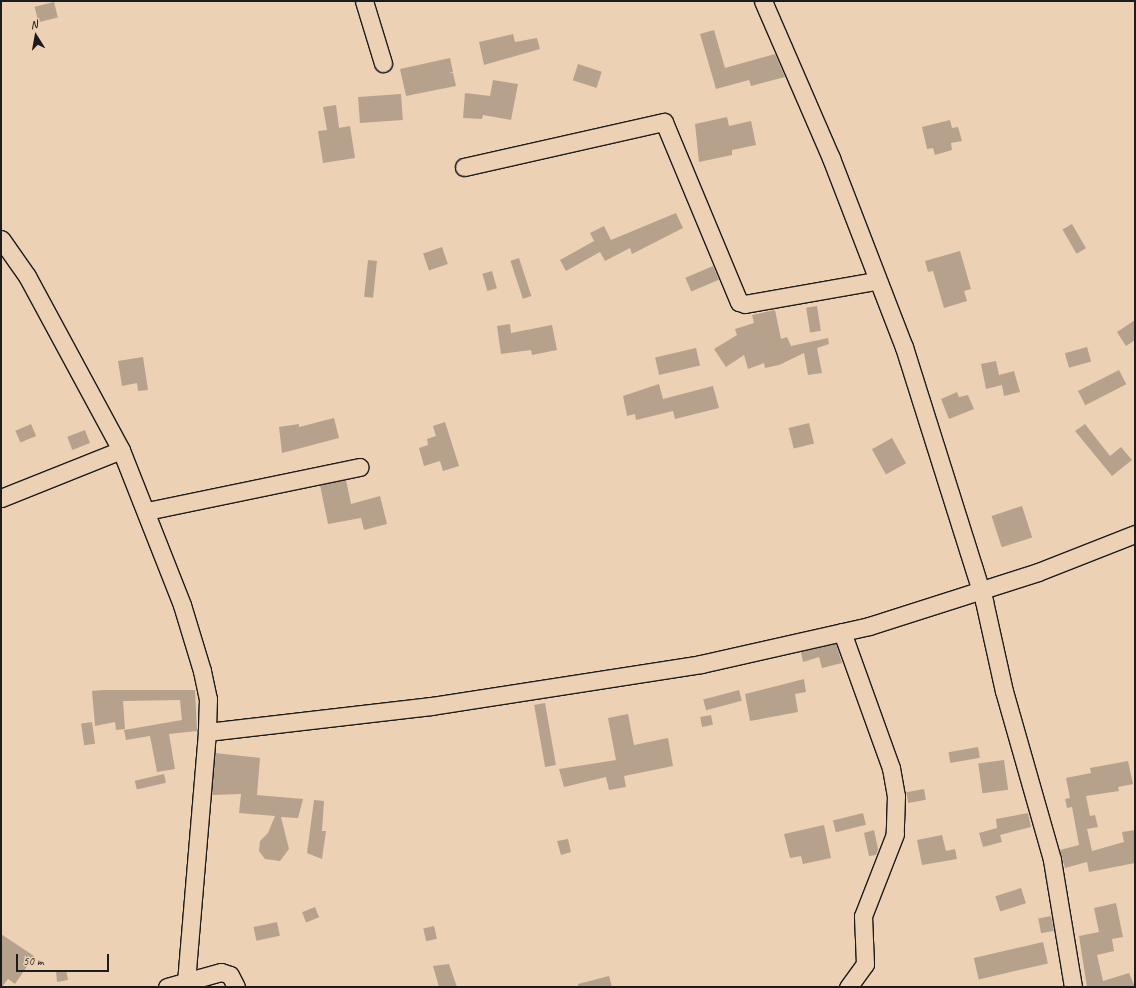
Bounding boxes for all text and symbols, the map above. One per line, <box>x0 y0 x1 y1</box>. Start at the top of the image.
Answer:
north arrow <box>16 16 56 56</box>
text: N <box>29 17 38 32</box>
scale bar <box>18 946 111 972</box>
text: 50 m <box>23 953 43 969</box>

